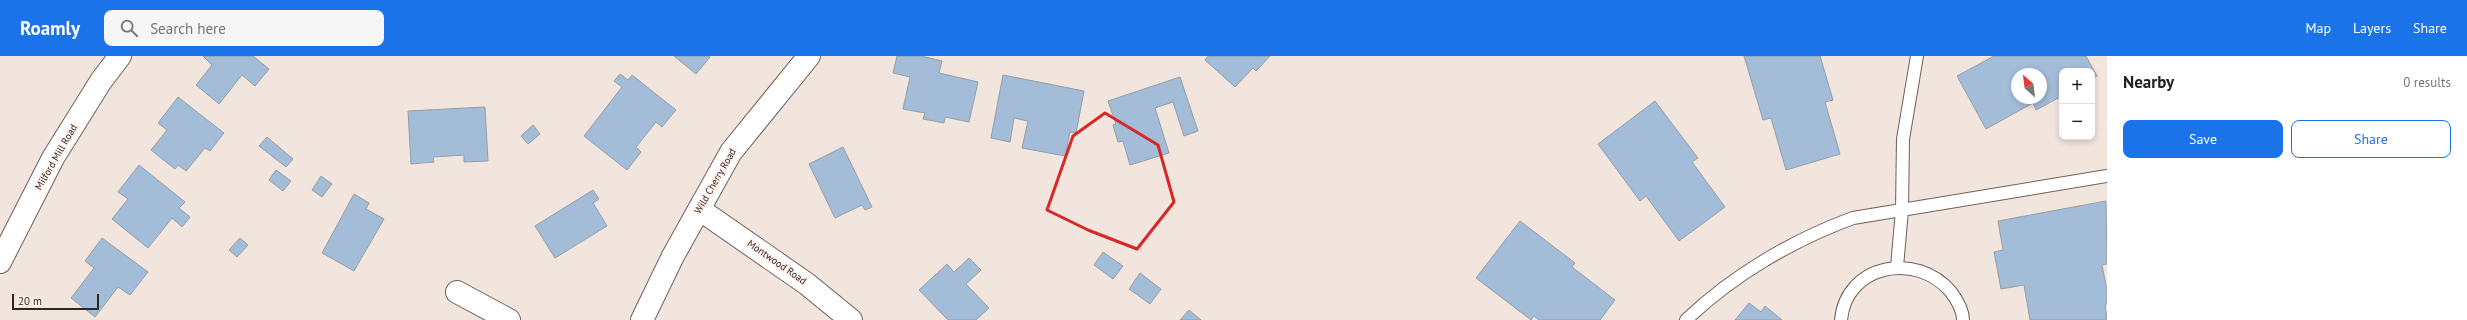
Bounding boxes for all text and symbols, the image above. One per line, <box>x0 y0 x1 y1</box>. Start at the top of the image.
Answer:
search box <box>104 10 384 46</box>
text: Roamly <box>20 16 80 40</box>
icon: search <box>118 17 140 39</box>
text: Search here <box>150 19 226 38</box>
text: Map <box>2305 19 2331 37</box>
text: Layers <box>2353 19 2391 37</box>
text: Share <box>2413 19 2447 37</box>
north arrow <box>2011 68 2047 104</box>
map controls <box>2059 68 2095 140</box>
button: + <box>2059 68 2095 104</box>
text: Nearby <box>2123 71 2174 93</box>
text: 0 results <box>2403 74 2451 91</box>
button: − <box>2059 104 2095 140</box>
button: Save <box>2123 120 2283 158</box>
button: Share <box>2291 120 2451 158</box>
street label: Milford Mill Road <box>32 122 80 192</box>
street label: Wild Cherry Road <box>691 146 739 216</box>
street label: Montwood Road <box>745 237 809 287</box>
scale bar <box>12 292 99 311</box>
text: 20 m <box>18 294 42 308</box>

